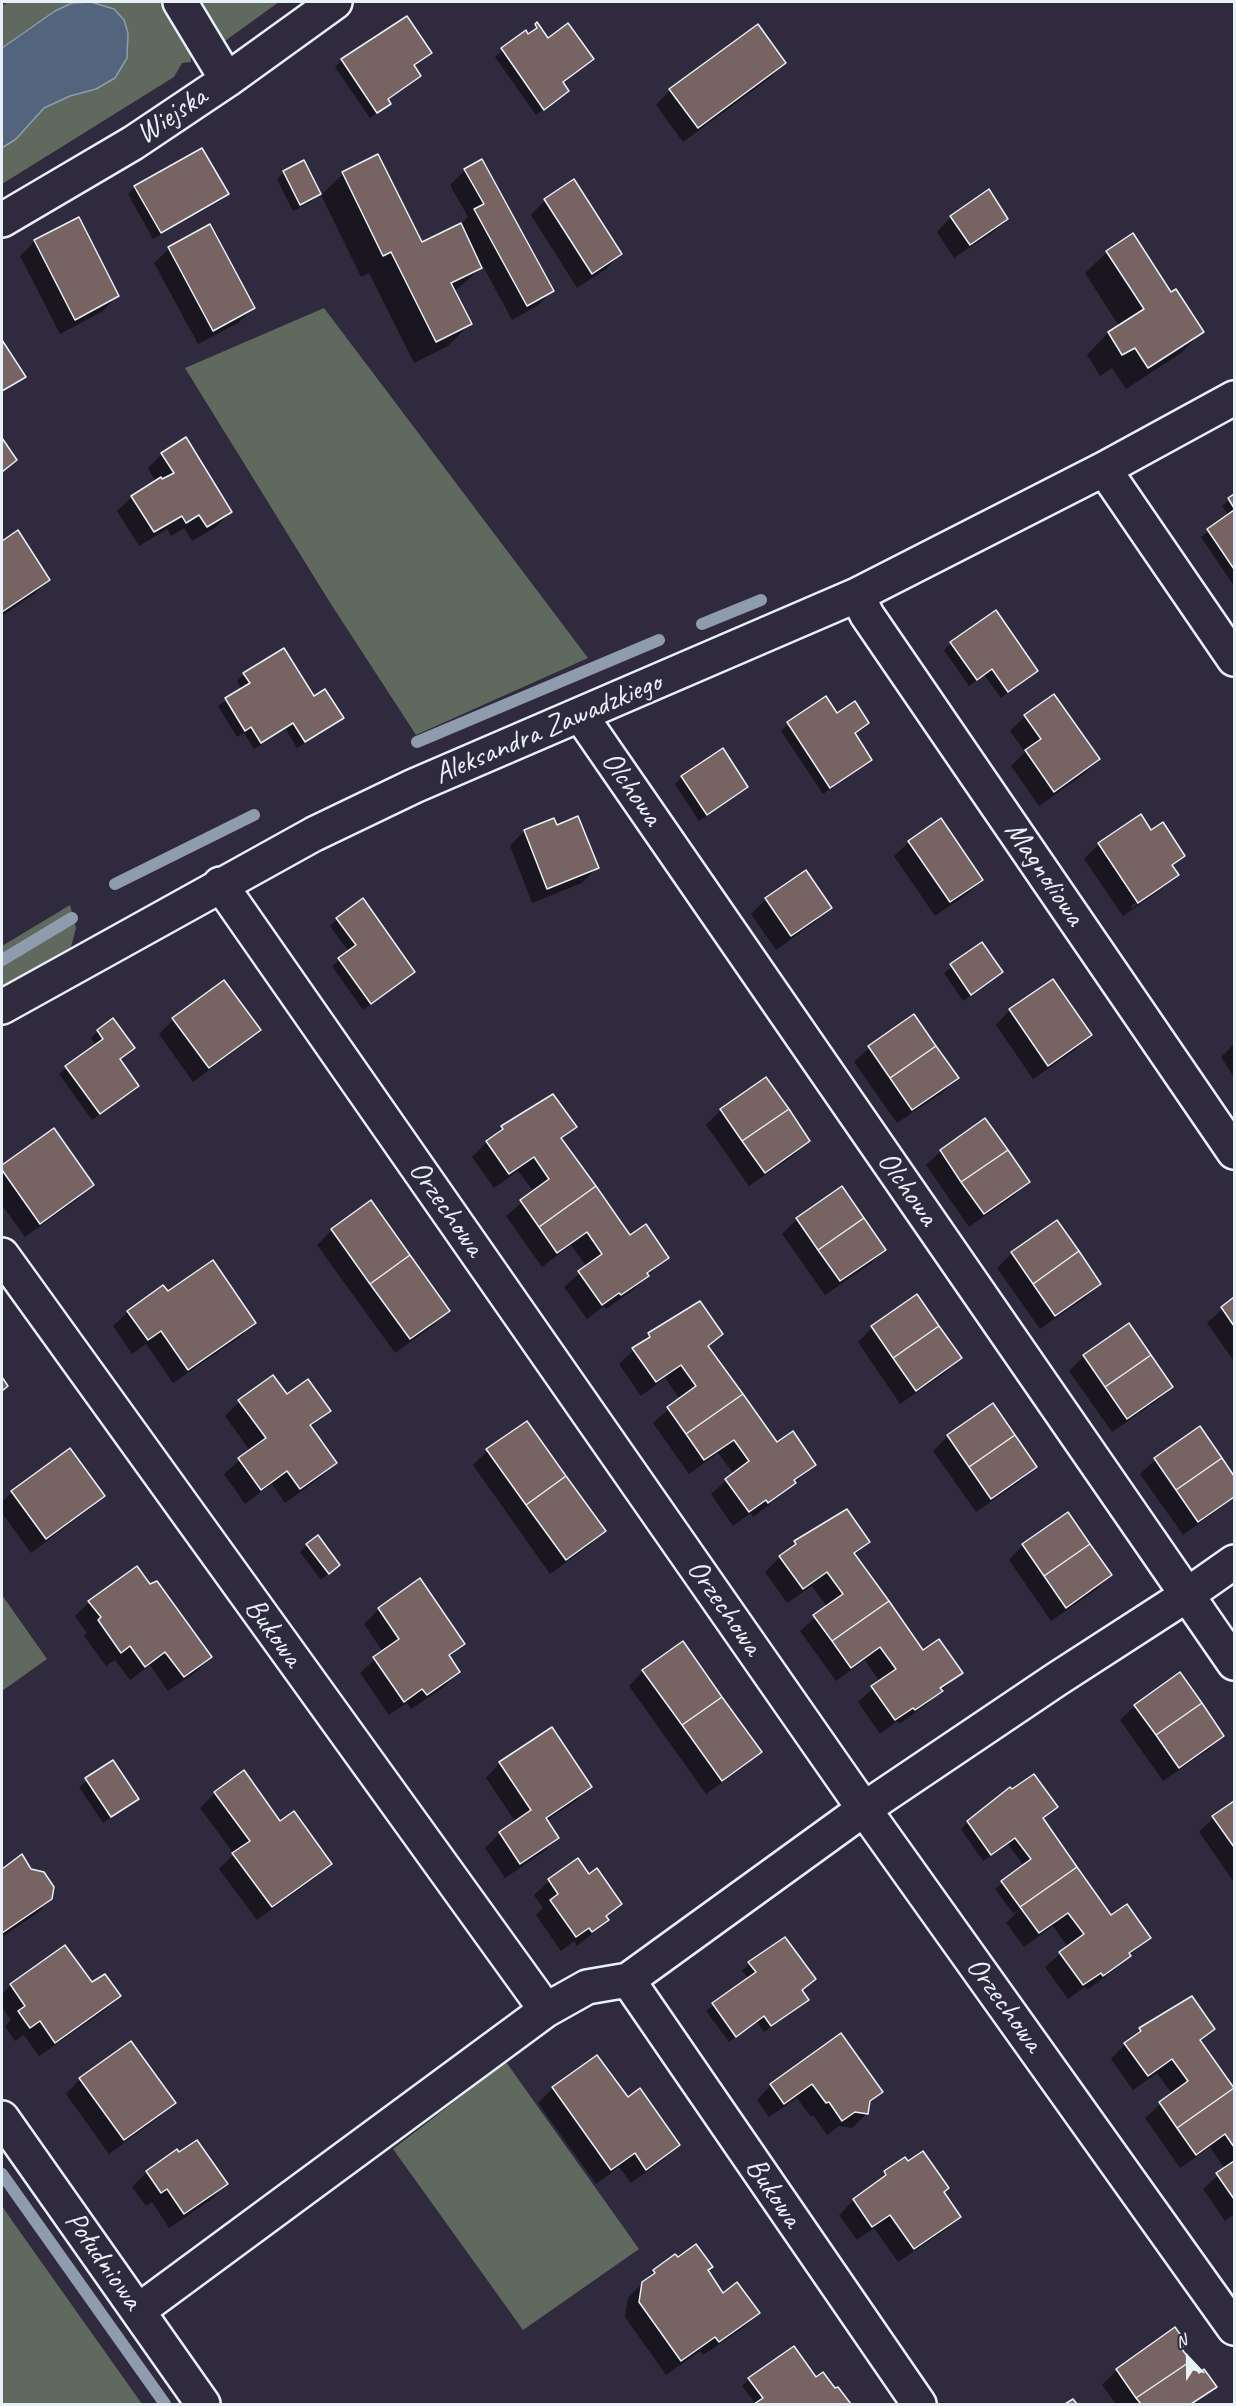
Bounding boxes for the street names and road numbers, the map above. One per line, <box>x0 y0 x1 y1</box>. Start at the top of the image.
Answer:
street label: Wiejska <box>130 79 214 153</box>
street label: Aleksandra Zawadzkiego <box>429 665 667 793</box>
street label: Olchowa <box>593 745 669 833</box>
street label: Magnoliowa <box>996 815 1092 933</box>
street label: Olchowa <box>869 1145 945 1233</box>
street label: Orzechowa <box>400 1154 492 1264</box>
street label: Orzechowa <box>678 1553 770 1663</box>
street label: Bukowa <box>236 1592 310 1674</box>
street label: Orzechowa <box>958 1951 1050 2059</box>
street label: Bukowa <box>737 2151 809 2235</box>
street label: Południowa <box>56 2205 150 2317</box>

